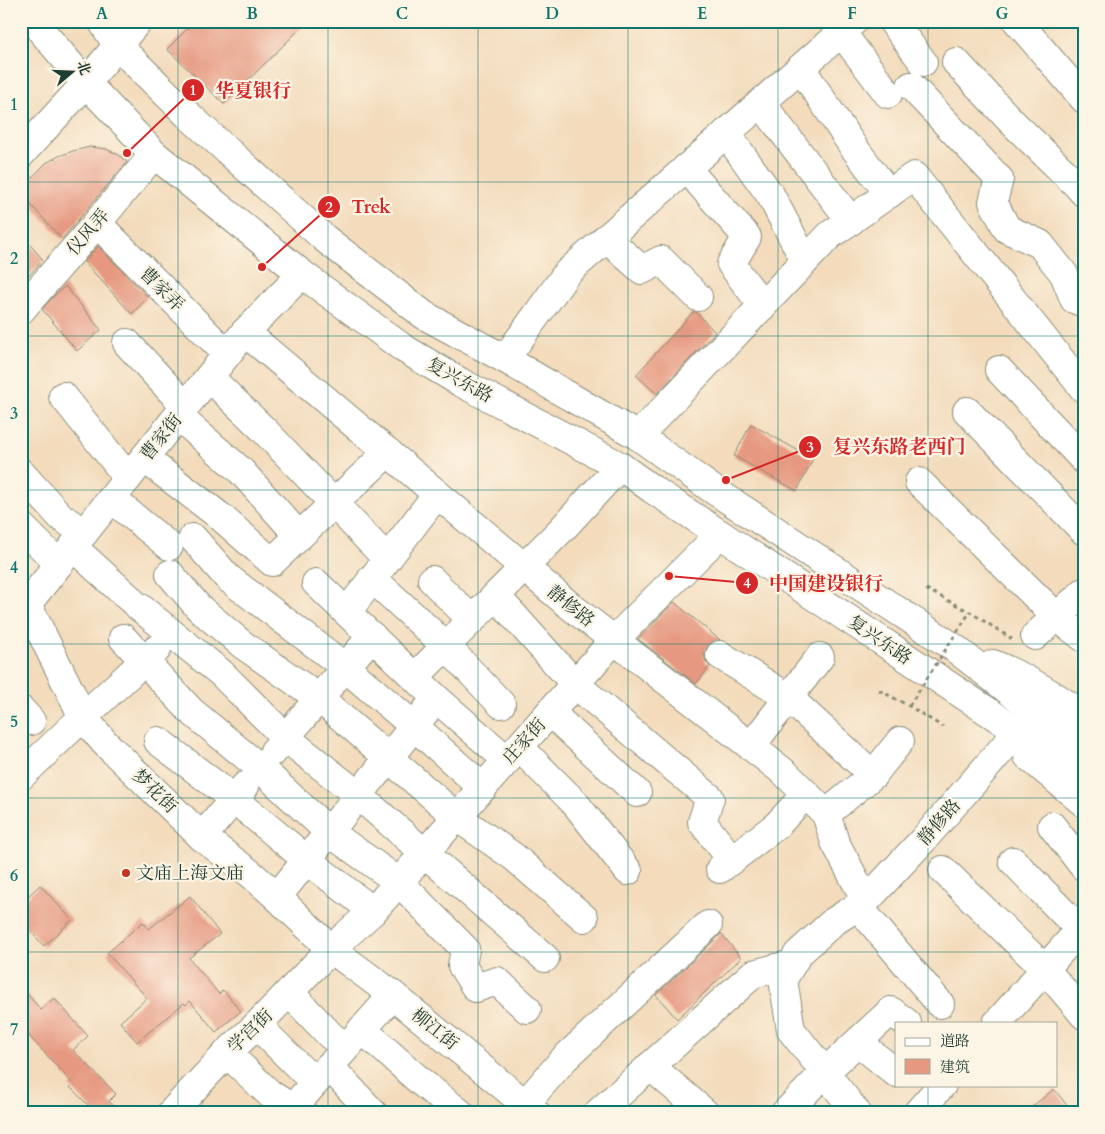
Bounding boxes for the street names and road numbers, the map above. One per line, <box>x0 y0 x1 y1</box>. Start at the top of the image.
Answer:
street label: 仪风弄 <box>61 204 116 261</box>
street label: 曹家弄 <box>134 261 190 317</box>
street label: 复兴东路 <box>422 352 497 409</box>
street label: 曹家街 <box>135 408 188 466</box>
street label: 静修路 <box>542 580 600 633</box>
street label: 复兴东路 <box>843 610 917 671</box>
street label: 庄家街 <box>497 713 552 770</box>
street label: 梦花街 <box>127 764 183 819</box>
street label: 静修路 <box>912 794 967 851</box>
street label: 柳江街 <box>406 1003 464 1056</box>
street label: 学宫街 <box>222 1004 278 1059</box>

